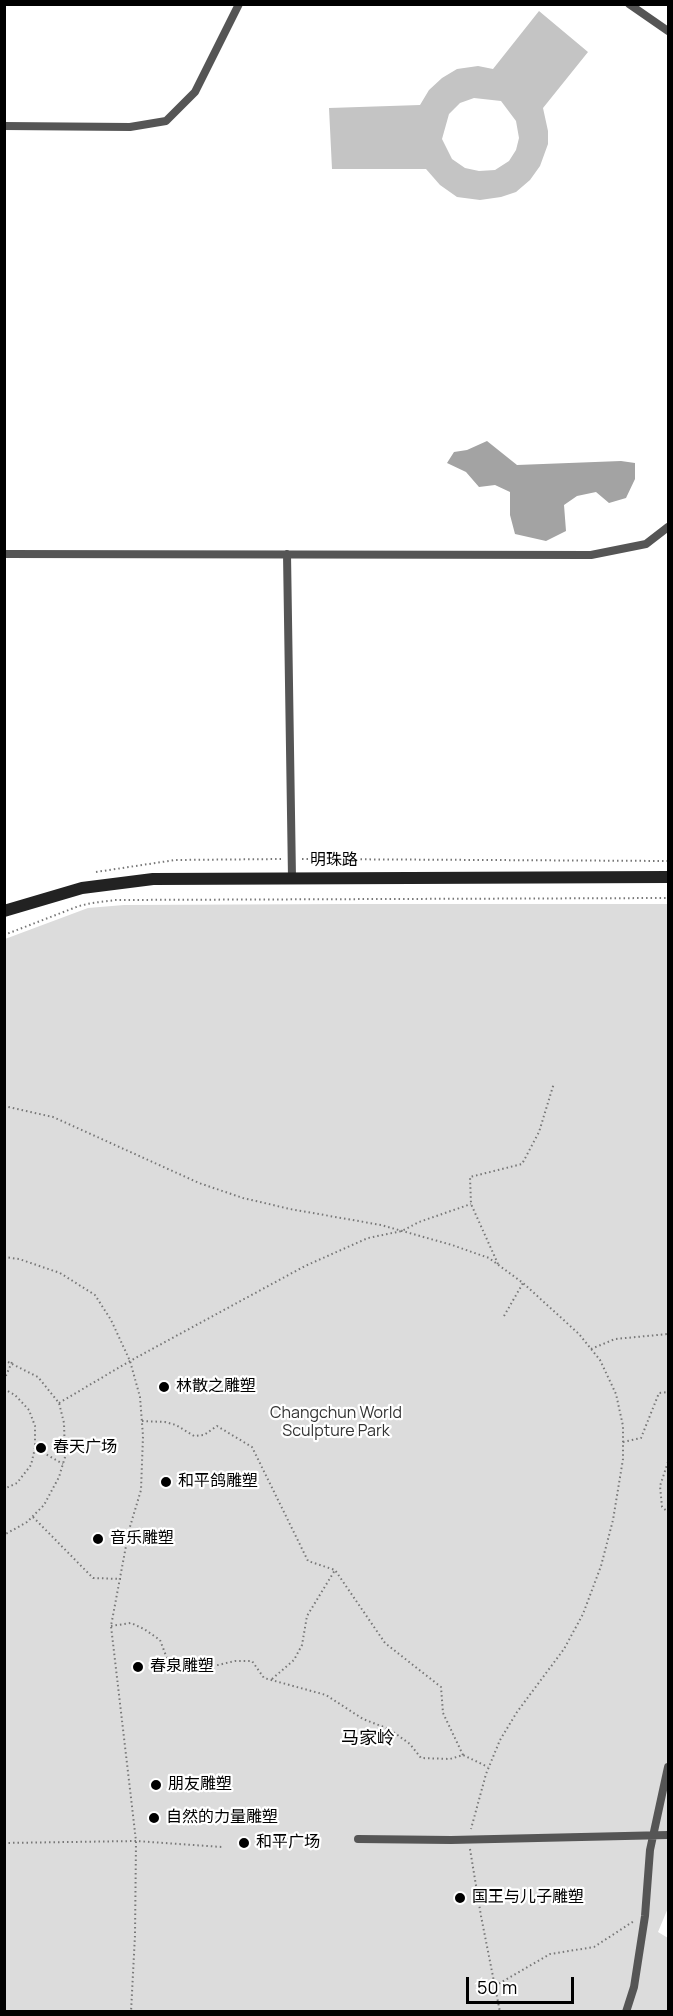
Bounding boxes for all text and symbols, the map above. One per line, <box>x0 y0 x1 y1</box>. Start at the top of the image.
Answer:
street label: 明珠路 <box>310 851 358 871</box>
place label: 林散之雕塑 <box>176 1377 256 1397</box>
marker: 林散之雕塑 <box>157 1380 171 1394</box>
park label: Changchun World Sculpture Park <box>270 1404 402 1442</box>
place label: 春天广场 <box>53 1438 117 1458</box>
marker: 春天广场 <box>34 1441 48 1455</box>
place label: 和平鸽雕塑 <box>178 1472 258 1492</box>
marker: 和平鸽雕塑 <box>159 1475 173 1489</box>
place label: 音乐雕塑 <box>110 1529 174 1549</box>
marker: 音乐雕塑 <box>91 1532 105 1546</box>
place label: 春泉雕塑 <box>150 1657 214 1677</box>
marker: 春泉雕塑 <box>131 1660 145 1674</box>
district label: 马家岭 <box>341 1728 395 1750</box>
place label: 朋友雕塑 <box>168 1775 232 1795</box>
marker: 朋友雕塑 <box>149 1778 163 1792</box>
place label: 自然的力量雕塑 <box>166 1808 278 1828</box>
marker: 自然的力量雕塑 <box>147 1811 161 1825</box>
place label: 和平广场 <box>256 1833 320 1853</box>
marker: 和平广场 <box>237 1836 251 1850</box>
place label: 国王与儿子雕塑 <box>472 1888 584 1908</box>
marker: 国王与儿子雕塑 <box>453 1891 467 1905</box>
scale bar <box>469 1965 577 2003</box>
text: 50 m <box>477 1975 517 1999</box>

